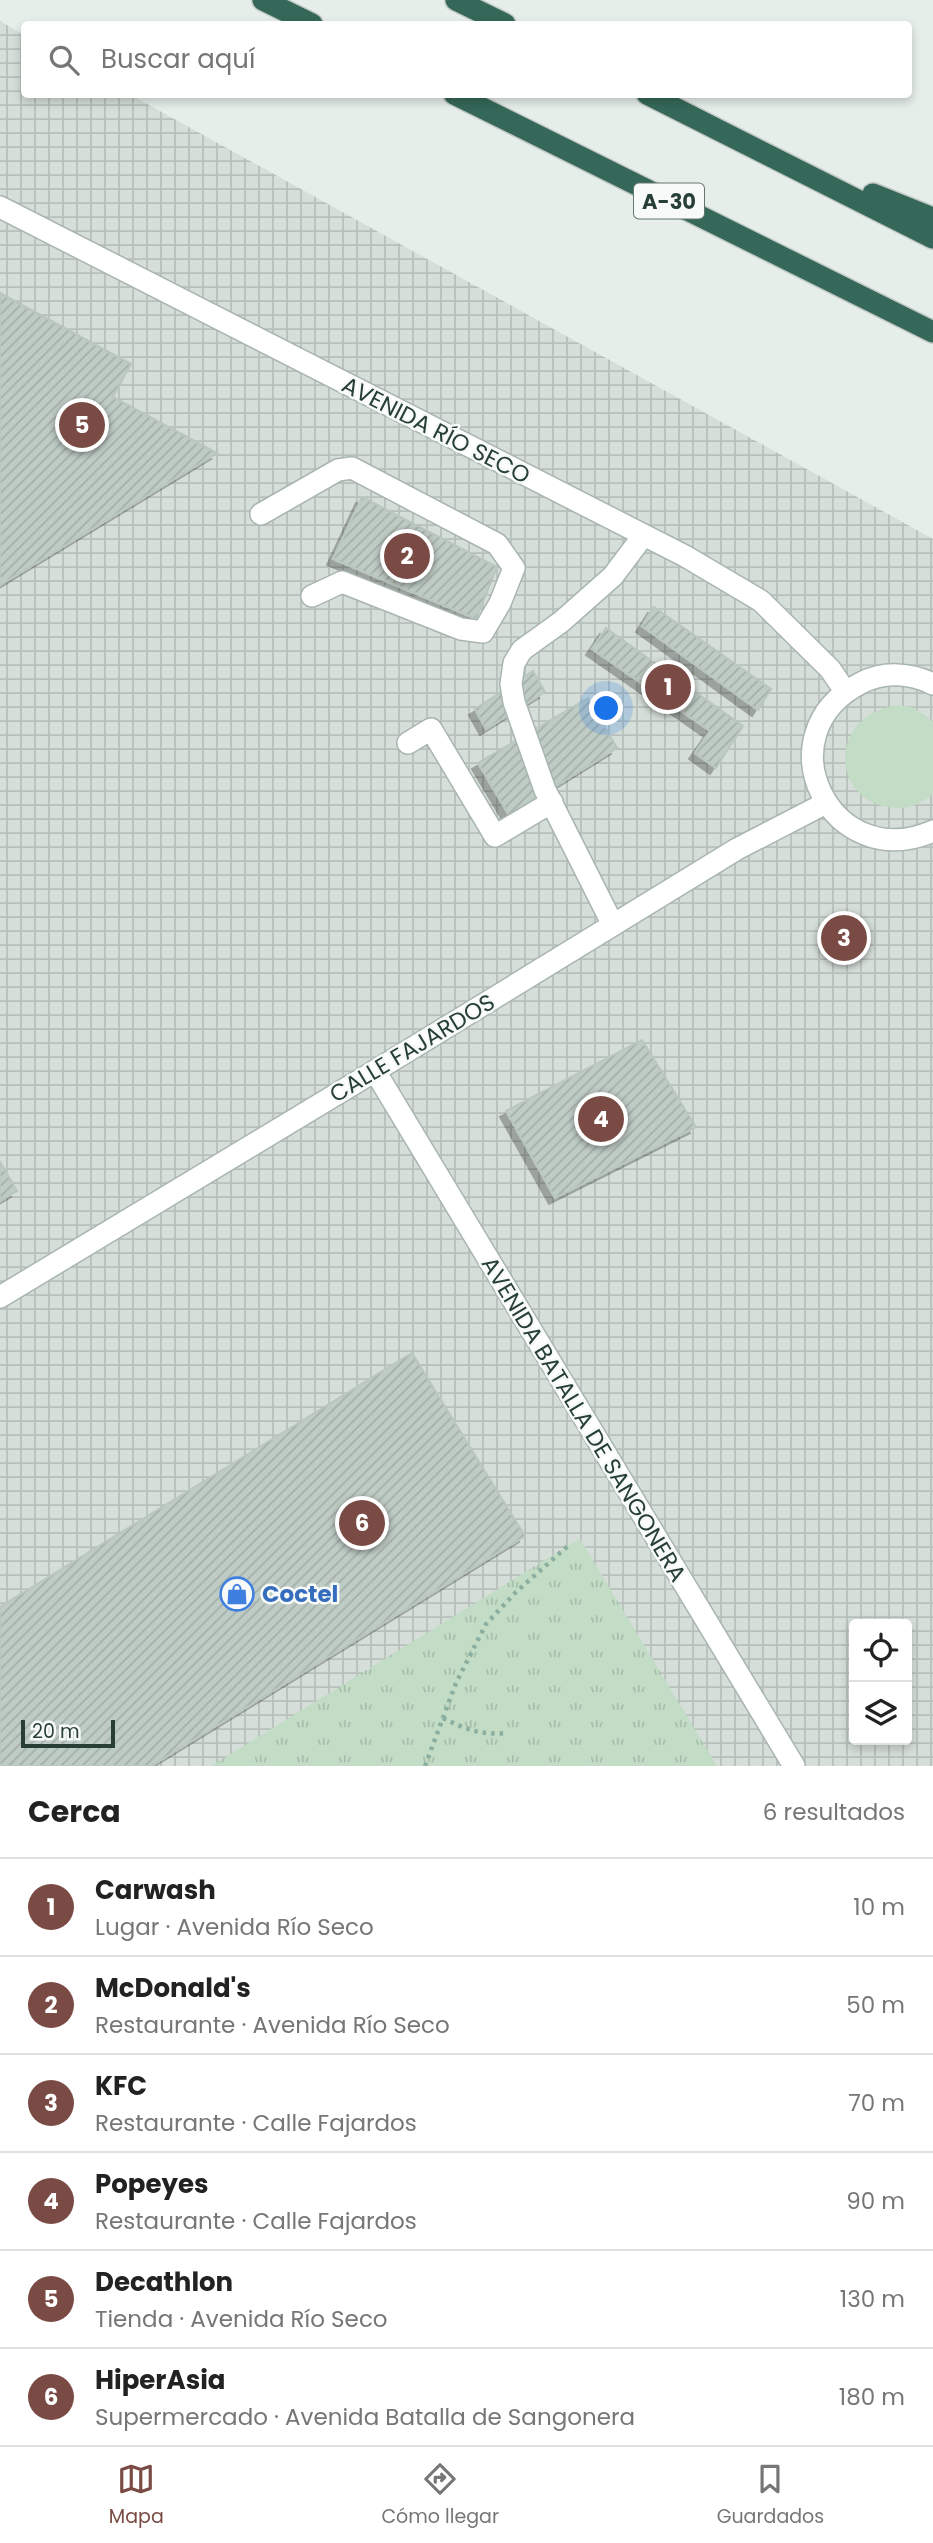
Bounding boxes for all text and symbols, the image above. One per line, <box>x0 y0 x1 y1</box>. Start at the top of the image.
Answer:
search box <box>21 21 912 98</box>
icon: search <box>45 41 83 79</box>
text: Buscar aquí <box>101 41 255 77</box>
road number: A-30 <box>634 184 704 218</box>
street label: AVENIDA RÍO SECO <box>336 369 536 491</box>
pin: 5 <box>59 399 105 451</box>
pin: 2 <box>384 530 430 582</box>
pin: 1 <box>645 661 691 713</box>
your location <box>589 691 623 725</box>
pin: 3 <box>821 912 867 964</box>
street label: CALLE FAJARDOS <box>323 986 501 1110</box>
pin: 4 <box>578 1093 624 1145</box>
street label: AVENIDA BATALLA DE SANGONERA <box>474 1250 694 1588</box>
pin: 6 <box>339 1497 385 1549</box>
shop icon: Coctel <box>218 1575 256 1613</box>
place label: Coctel <box>262 1578 338 1610</box>
map controls <box>849 1619 912 1745</box>
button: locate <box>849 1619 912 1682</box>
button: layers <box>849 1682 912 1745</box>
scale bar <box>21 1717 116 1749</box>
text: 20 m <box>32 1718 80 1745</box>
text: Cerca <box>28 1790 121 1833</box>
text: 6 resultados <box>763 1796 905 1828</box>
text: Carwash <box>95 1872 216 1908</box>
text: 1 <box>47 1891 55 1923</box>
text: 10 m <box>853 1891 905 1923</box>
text: Lugar · Avenida Río Seco <box>95 1911 374 1943</box>
text: McDonald's <box>95 1970 251 2006</box>
text: 2 <box>44 1989 58 2021</box>
text: 50 m <box>846 1989 905 2021</box>
text: Restaurante · Avenida Río Seco <box>95 2009 450 2041</box>
text: KFC <box>95 2068 147 2104</box>
text: 3 <box>44 2087 58 2119</box>
text: 70 m <box>848 2087 905 2119</box>
text: Restaurante · Calle Fajardos <box>95 2107 417 2139</box>
text: Popeyes <box>95 2166 208 2202</box>
text: 4 <box>43 2185 59 2217</box>
text: 90 m <box>846 2185 905 2217</box>
text: Restaurante · Calle Fajardos <box>95 2205 417 2237</box>
text: Decathlon <box>95 2264 233 2300</box>
text: 5 <box>44 2283 58 2315</box>
text: 130 m <box>840 2283 905 2315</box>
text: Tienda · Avenida Río Seco <box>95 2303 388 2335</box>
text: HiperAsia <box>95 2362 225 2398</box>
text: 6 <box>44 2381 58 2413</box>
text: 180 m <box>839 2381 905 2413</box>
text: Supermercado · Avenida Batalla de Sangonera <box>95 2401 635 2433</box>
tab: Mapa <box>109 2460 164 2531</box>
tab: Cómo llegar <box>381 2460 499 2531</box>
tab: Guardados <box>717 2460 824 2531</box>

